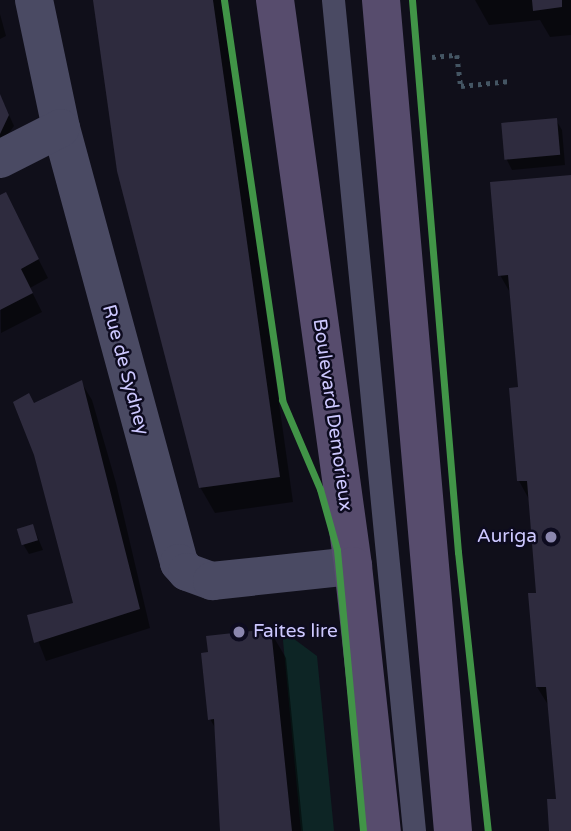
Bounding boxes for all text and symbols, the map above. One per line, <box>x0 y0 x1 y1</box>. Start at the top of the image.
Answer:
street label: Rue de Sydney <box>97 302 153 438</box>
street label: Boulevard Demorieux <box>307 317 357 513</box>
place label: Auriga <box>477 526 537 548</box>
marker: Auriga <box>543 529 559 545</box>
place label: Faites lire <box>253 621 338 643</box>
marker: Faites lire <box>231 624 247 640</box>

